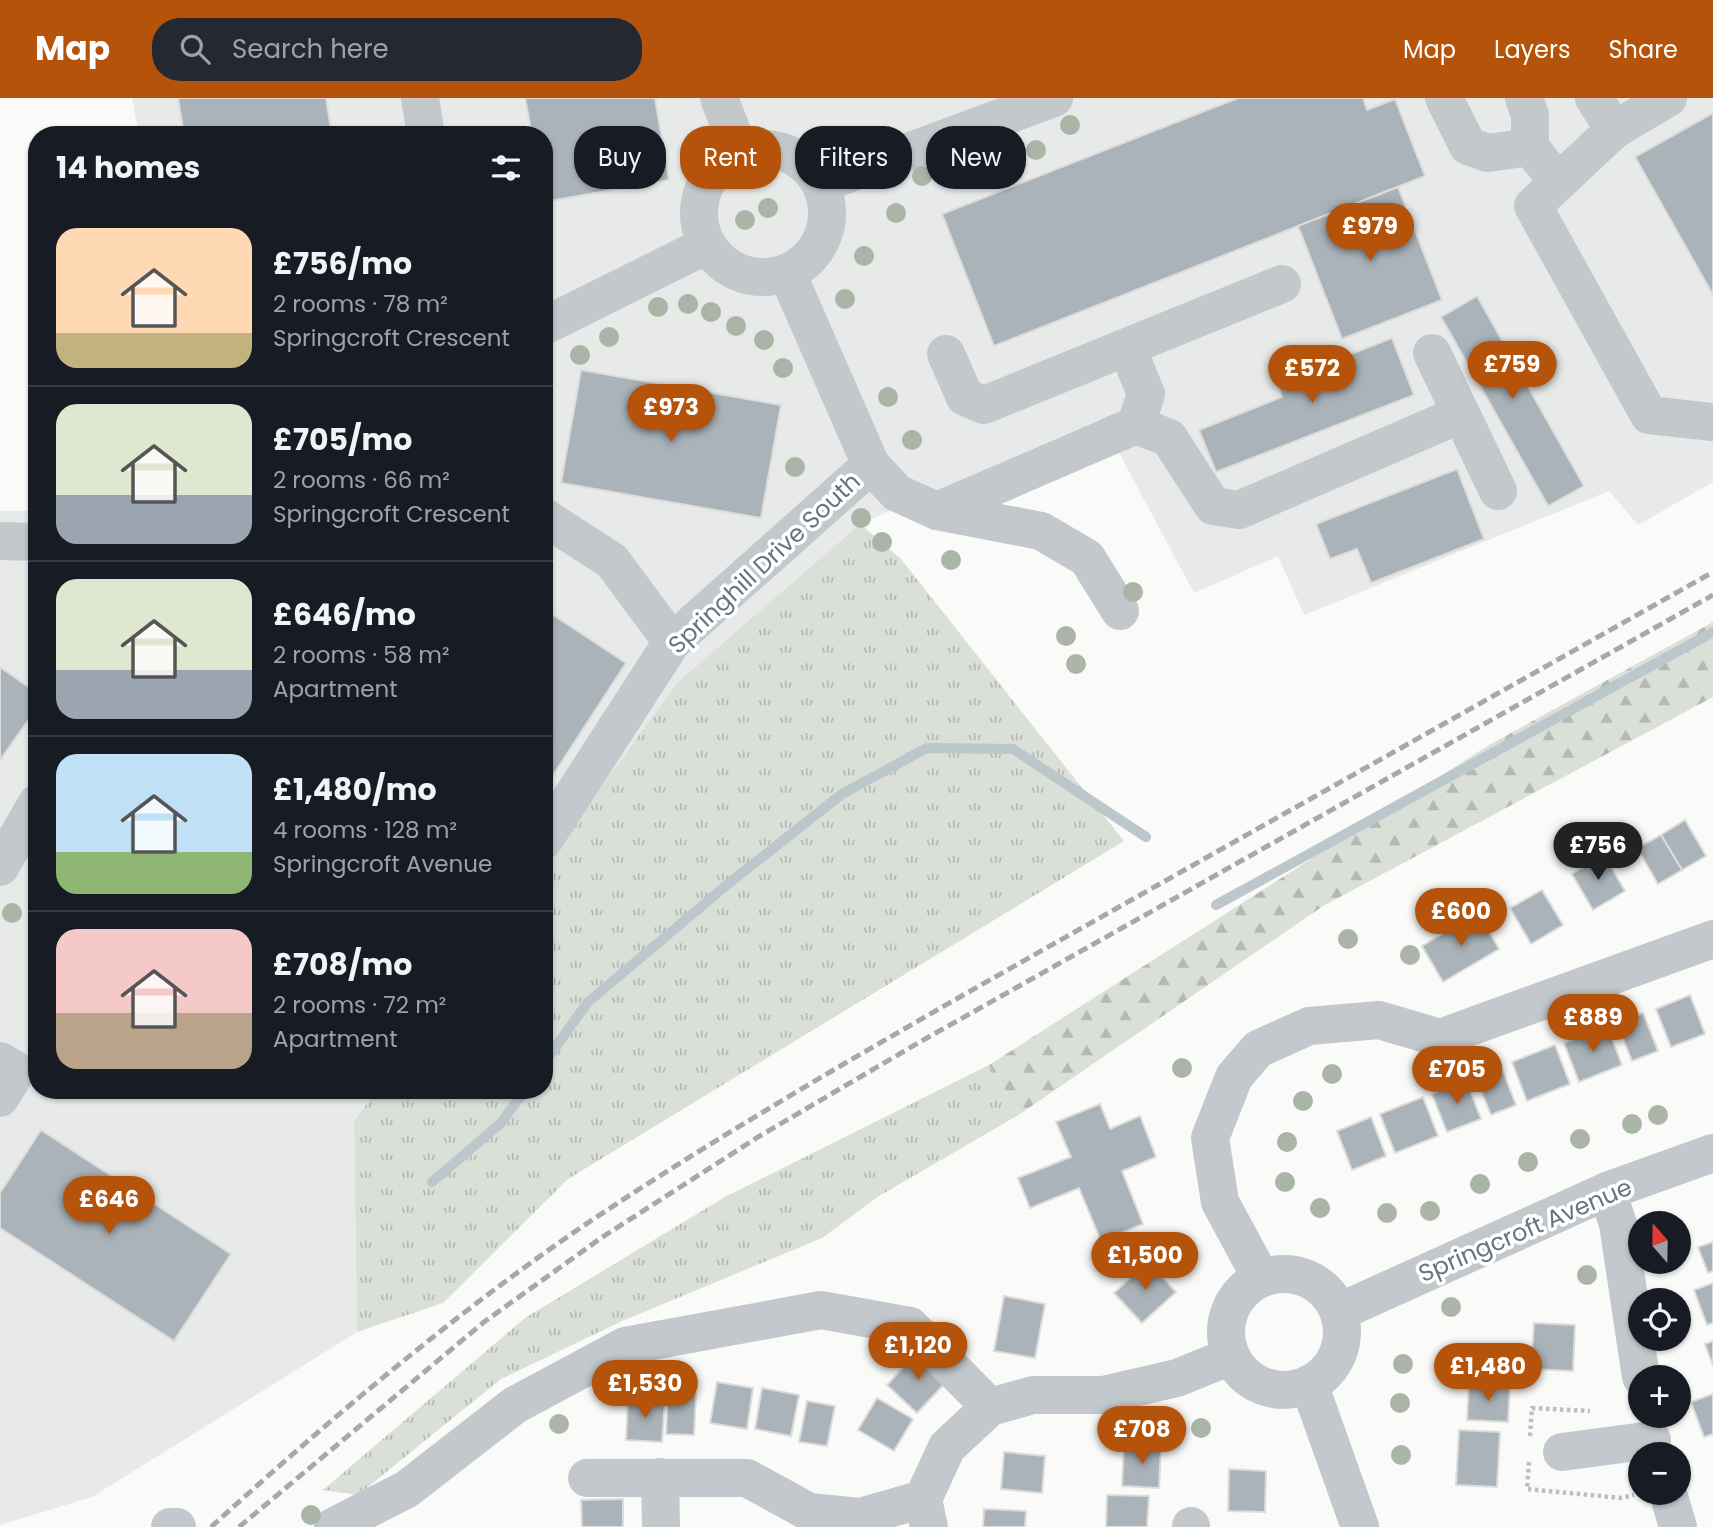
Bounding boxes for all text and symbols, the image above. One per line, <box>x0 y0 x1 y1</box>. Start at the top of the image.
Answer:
search box <box>152 18 642 81</box>
text: Map <box>35 25 110 72</box>
icon: search <box>176 30 214 68</box>
text: Search here <box>232 31 389 67</box>
text: Map <box>1403 33 1456 66</box>
text: Layers <box>1494 33 1570 66</box>
text: Share <box>1608 33 1678 66</box>
chip: Buy <box>574 126 666 189</box>
chip: Rent <box>680 126 781 189</box>
chip: Filters <box>795 126 912 189</box>
chip: New <box>926 126 1026 189</box>
text: 14 homes <box>56 146 200 189</box>
icon: filters <box>487 149 525 187</box>
pin: £979 <box>1329 204 1411 263</box>
text: £979 <box>1342 210 1398 242</box>
text: £756/mo <box>273 242 412 285</box>
icon: home <box>112 256 196 340</box>
text: 2 rooms · 78 m² <box>273 288 448 320</box>
text: Springcroft Crescent <box>273 322 510 354</box>
pin: £759 <box>1471 342 1553 401</box>
pin: £572 <box>1271 345 1353 405</box>
text: £759 <box>1484 348 1540 380</box>
text: £572 <box>1284 352 1340 384</box>
pin: £973 <box>630 384 712 444</box>
text: £973 <box>643 391 699 423</box>
text: £705/mo <box>273 418 412 461</box>
icon: home <box>112 432 196 516</box>
text: 2 rooms · 66 m² <box>273 464 450 496</box>
street label: Springhill Drive South <box>661 465 867 661</box>
text: Springcroft Crescent <box>273 498 510 530</box>
text: £646/mo <box>273 593 416 636</box>
icon: home <box>112 607 196 691</box>
text: 2 rooms · 58 m² <box>273 639 450 671</box>
text: Apartment <box>273 673 398 705</box>
text: £1,480/mo <box>273 768 437 811</box>
icon: home <box>112 782 196 866</box>
text: 4 rooms · 128 m² <box>273 814 457 846</box>
pin: £756 <box>1557 822 1639 882</box>
text: £756 <box>1569 829 1627 861</box>
text: Springcroft Avenue <box>273 848 492 880</box>
pin: £600 <box>1420 888 1502 948</box>
text: £600 <box>1431 895 1491 927</box>
text: £708/mo <box>273 943 412 986</box>
icon: home <box>112 957 196 1041</box>
text: 2 rooms · 72 m² <box>273 989 446 1021</box>
pin: £889 <box>1552 995 1634 1054</box>
text: £889 <box>1563 1001 1623 1033</box>
text: Apartment <box>273 1023 398 1055</box>
pin: £705 <box>1416 1046 1498 1106</box>
text: £705 <box>1428 1053 1486 1085</box>
street label: Springcroft Avenue <box>1413 1170 1637 1290</box>
pin: £646 <box>68 1176 150 1236</box>
text: £646 <box>79 1183 139 1215</box>
north arrow <box>1628 1211 1690 1274</box>
map controls <box>1628 1211 1691 1505</box>
pin: £1,500 <box>1088 1232 1202 1292</box>
text: £1,500 <box>1107 1239 1183 1271</box>
button: locate <box>1628 1288 1691 1351</box>
pin: £1,120 <box>861 1322 975 1382</box>
text: £1,120 <box>884 1329 952 1361</box>
pin: £1,480 <box>1431 1344 1545 1403</box>
text: £1,480 <box>1450 1350 1526 1382</box>
pin: £1,530 <box>588 1360 702 1420</box>
button: + <box>1628 1365 1691 1428</box>
text: £1,530 <box>608 1367 682 1399</box>
pin: £708 <box>1101 1406 1183 1466</box>
text: £708 <box>1113 1413 1171 1445</box>
button: − <box>1628 1442 1691 1505</box>

